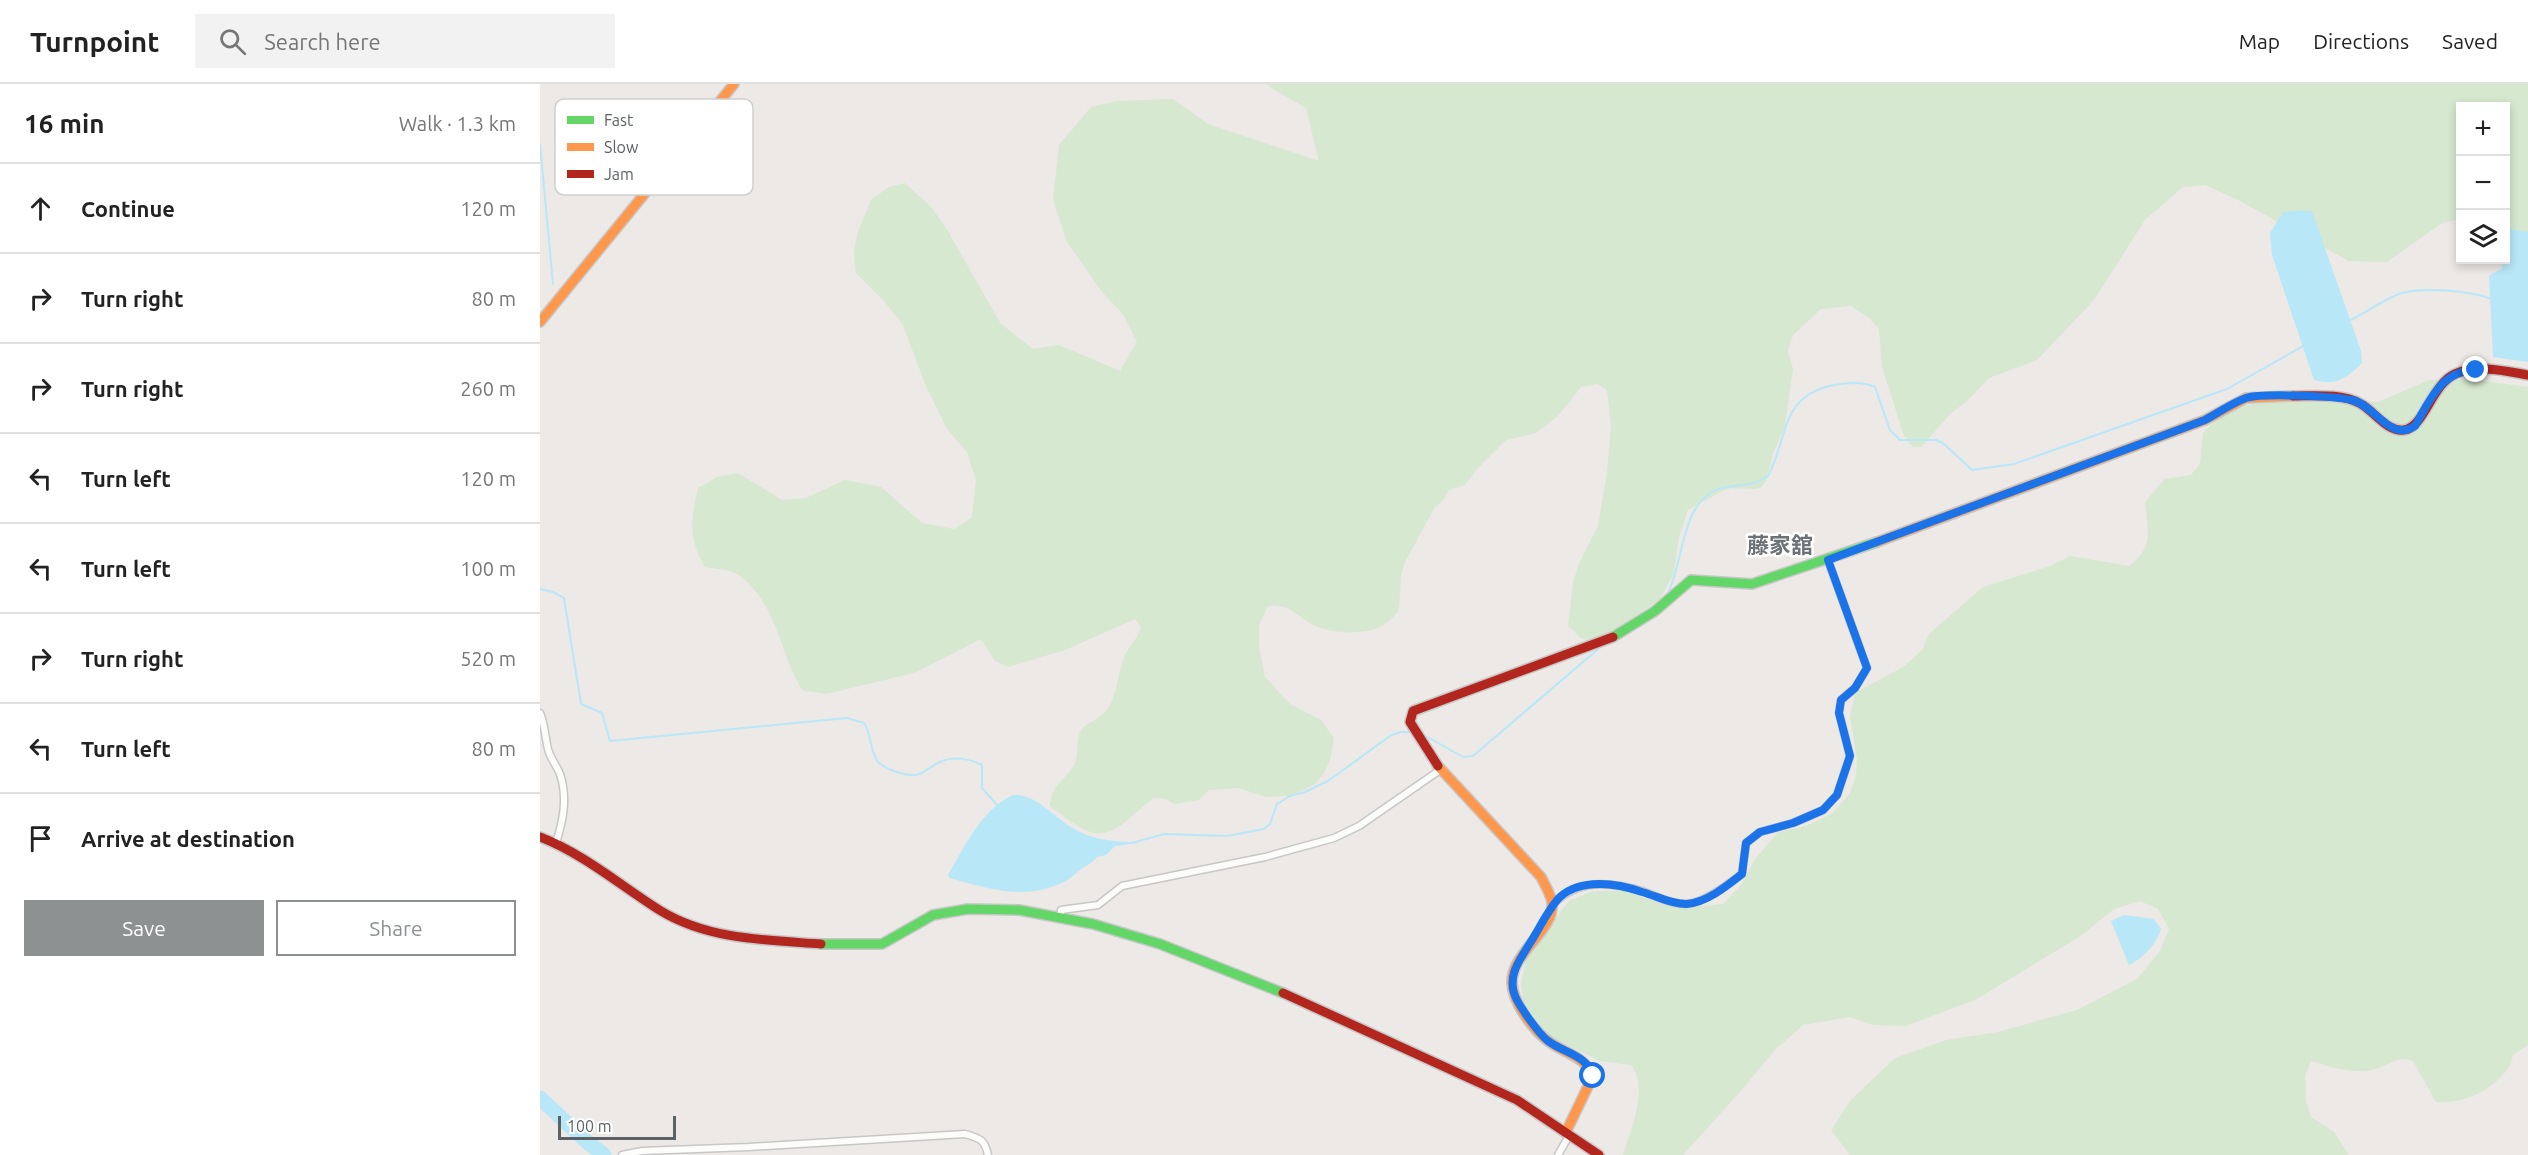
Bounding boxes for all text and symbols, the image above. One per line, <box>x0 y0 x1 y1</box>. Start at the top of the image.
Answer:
search box <box>195 14 615 68</box>
icon: search <box>216 25 249 58</box>
text: Turnpoint <box>30 26 159 57</box>
text: Search here <box>264 29 381 54</box>
text: Map <box>2239 29 2280 53</box>
text: Directions <box>2313 29 2409 53</box>
text: Saved <box>2442 29 2498 53</box>
legend <box>555 99 753 195</box>
map controls <box>2456 102 2510 264</box>
button: + <box>2456 102 2510 156</box>
text: 16 min <box>24 109 104 138</box>
text: Fast <box>604 111 634 129</box>
text: Walk · 1.3 km <box>399 112 516 135</box>
text: Slow <box>604 138 639 156</box>
button: − <box>2456 156 2510 210</box>
text: Jam <box>604 165 634 183</box>
icon: ahead <box>24 192 57 225</box>
text: Continue <box>81 196 175 221</box>
text: 120 m <box>460 197 516 220</box>
button: layers <box>2456 210 2510 264</box>
icon: right <box>24 282 57 315</box>
text: Turn right <box>81 286 183 311</box>
text: 80 m <box>472 287 516 310</box>
route end <box>2462 356 2488 382</box>
icon: right <box>24 372 57 405</box>
text: Turn right <box>81 376 183 401</box>
text: 260 m <box>460 377 516 400</box>
icon: left <box>24 462 57 495</box>
text: Turn left <box>81 466 171 491</box>
text: 120 m <box>460 467 516 490</box>
district label: 藤家舘 <box>1747 532 1813 557</box>
icon: left <box>24 552 57 585</box>
text: Turn left <box>81 556 171 581</box>
text: 100 m <box>460 557 516 580</box>
icon: right <box>24 642 57 675</box>
text: Turn right <box>81 646 183 671</box>
text: 520 m <box>460 647 516 670</box>
icon: left <box>24 732 57 765</box>
text: Turn left <box>81 736 171 761</box>
text: 80 m <box>472 737 516 760</box>
icon: arrive <box>24 822 57 855</box>
text: Arrive at destination <box>81 826 295 851</box>
button: Save <box>24 900 264 956</box>
button: Share <box>276 900 516 956</box>
route start <box>1579 1062 1605 1088</box>
scale bar <box>558 1113 676 1140</box>
text: 100 m <box>567 1117 612 1135</box>

